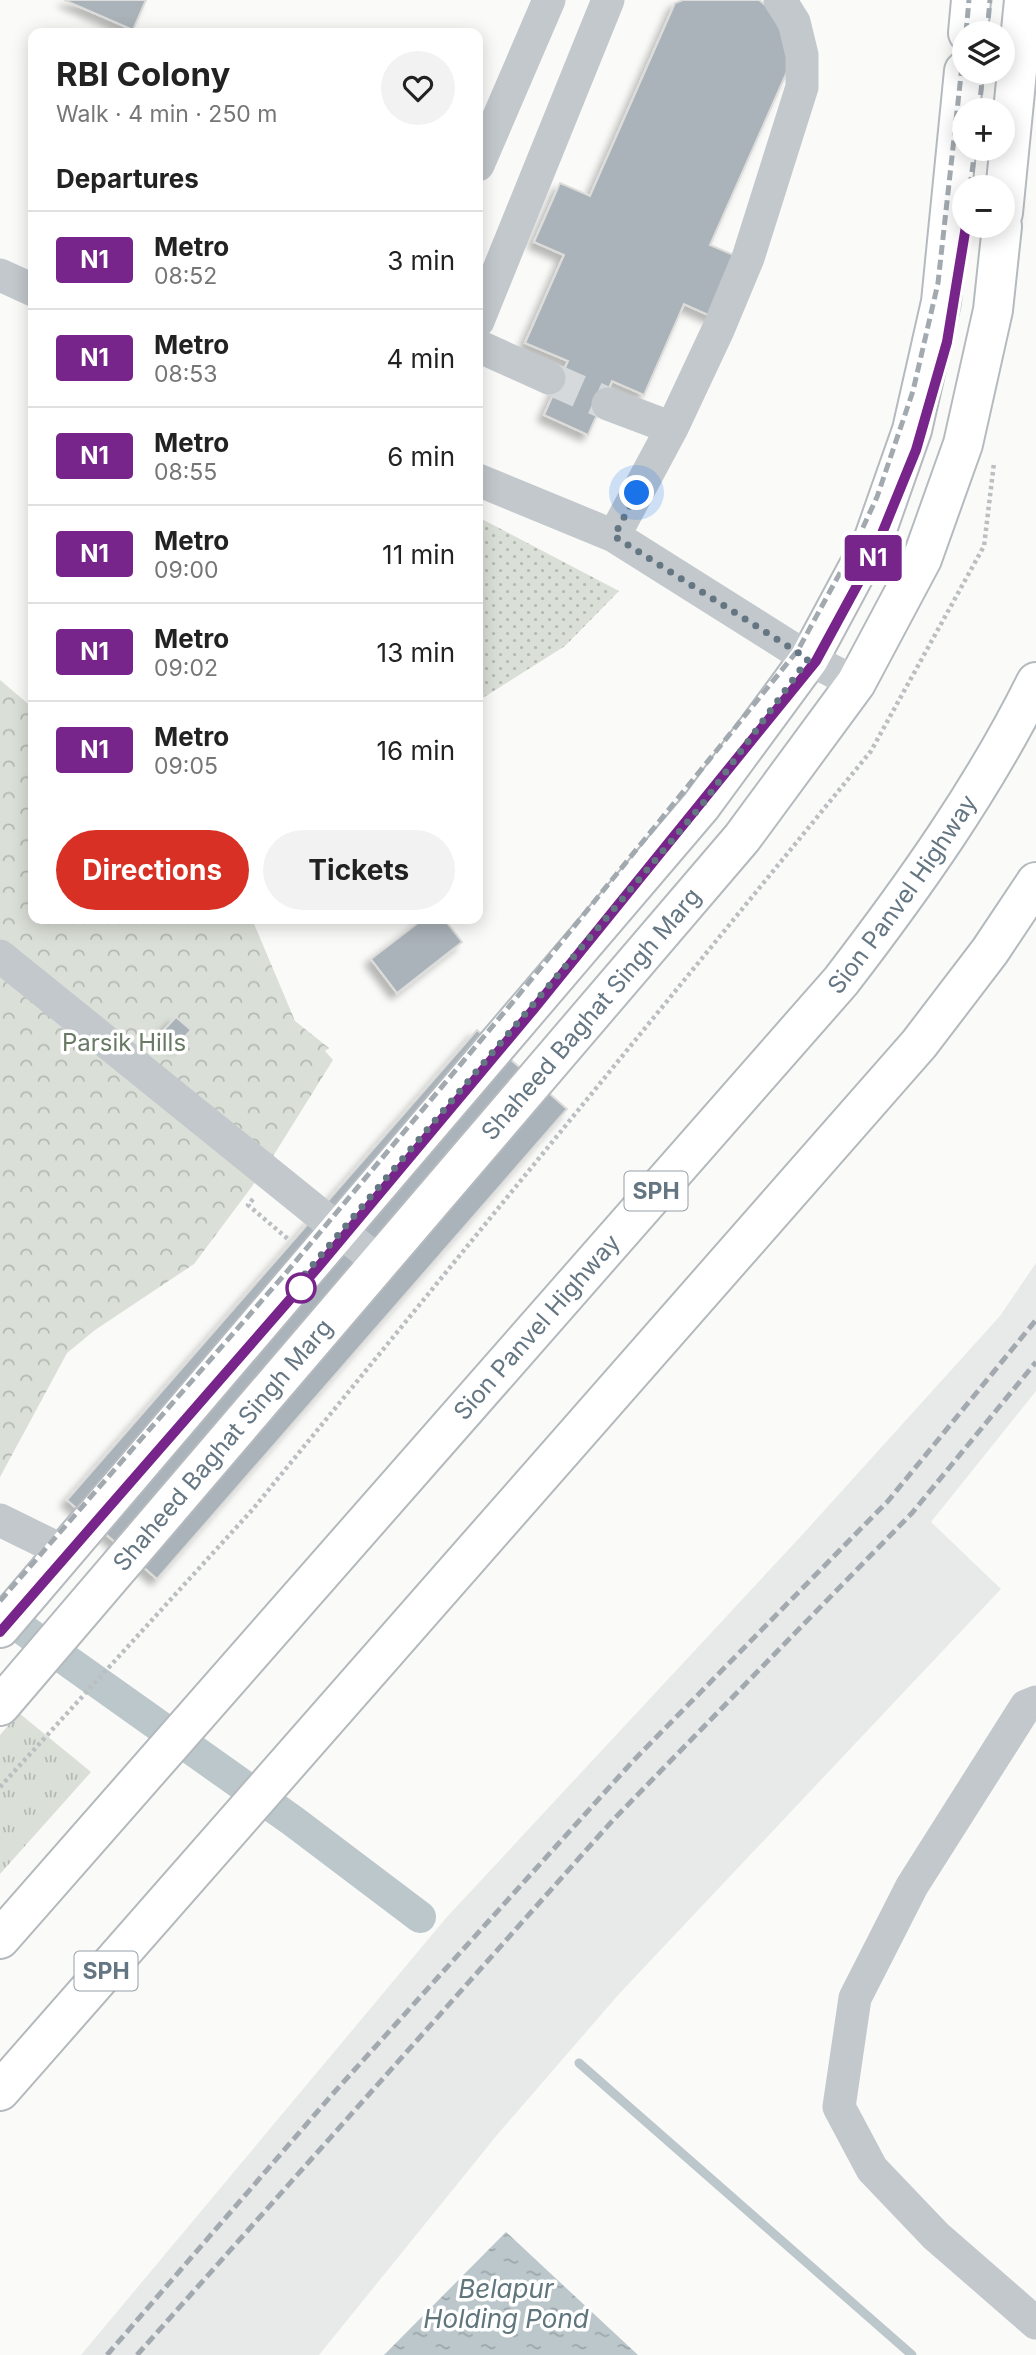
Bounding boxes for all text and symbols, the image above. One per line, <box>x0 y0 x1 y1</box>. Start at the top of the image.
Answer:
map controls <box>952 21 1015 238</box>
button: layers <box>952 21 1015 84</box>
button: heart <box>381 51 455 125</box>
text: RBI Colony <box>56 54 230 94</box>
button: + <box>952 98 1015 161</box>
text: Walk · 4 min · 250 m <box>56 100 278 128</box>
text: Departures <box>56 163 199 194</box>
button: − <box>952 175 1015 238</box>
text: Metro <box>154 231 229 262</box>
text: N1 <box>80 245 109 274</box>
text: 3 min <box>387 245 455 276</box>
text: 08:52 <box>154 262 217 290</box>
text: Metro <box>154 329 229 360</box>
text: N1 <box>80 343 109 372</box>
text: 4 min <box>386 343 455 374</box>
text: 08:53 <box>154 360 218 388</box>
text: Metro <box>154 427 229 458</box>
text: N1 <box>80 441 109 470</box>
text: 6 min <box>387 441 455 472</box>
text: 08:55 <box>154 458 217 486</box>
your location <box>619 475 654 510</box>
text: Metro <box>154 525 229 556</box>
line badge: N1 <box>842 535 904 581</box>
text: N1 <box>80 539 109 568</box>
text: 11 min <box>382 539 455 570</box>
text: N1 <box>859 543 887 572</box>
text: 09:00 <box>154 556 218 584</box>
text: Metro <box>154 623 229 654</box>
text: N1 <box>80 637 109 666</box>
text: 13 min <box>377 637 455 668</box>
text: 09:02 <box>154 654 218 682</box>
text: Metro <box>154 721 229 752</box>
text: N1 <box>80 735 109 764</box>
text: 16 min <box>377 735 455 766</box>
text: 09:05 <box>154 752 218 780</box>
street label: Sion Panvel Highway <box>821 789 983 1000</box>
button: Directions <box>56 830 249 910</box>
button: Tickets <box>263 830 455 910</box>
street label: Shaheed Baghat Singh Marg <box>475 882 707 1146</box>
park label: Parsik Hills <box>62 1028 186 1057</box>
road number: SPH <box>624 1172 688 1210</box>
street label: Sion Panvel Highway <box>447 1228 626 1426</box>
unlabelled marker <box>286 1273 316 1303</box>
street label: Shaheed Baghat Singh Marg <box>107 1313 338 1577</box>
road number: SPH <box>74 1952 138 1990</box>
water label: Belapur Holding Pond <box>423 2273 589 2334</box>

